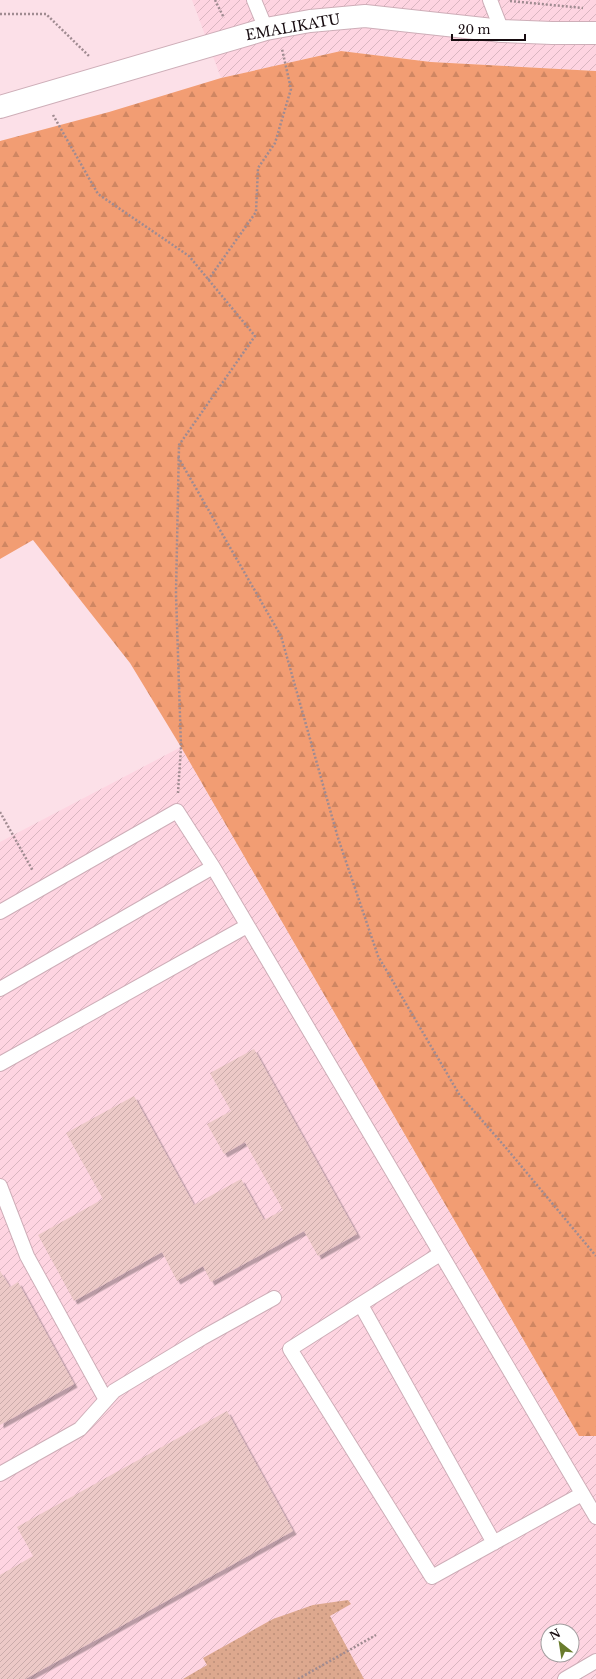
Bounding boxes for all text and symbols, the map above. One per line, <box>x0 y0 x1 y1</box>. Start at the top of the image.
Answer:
street label: EMALIKATU <box>244 10 342 44</box>
scale bar <box>452 16 525 42</box>
text: 20 m <box>458 22 490 37</box>
north arrow <box>540 1623 580 1663</box>
text: N <box>547 1625 564 1643</box>

